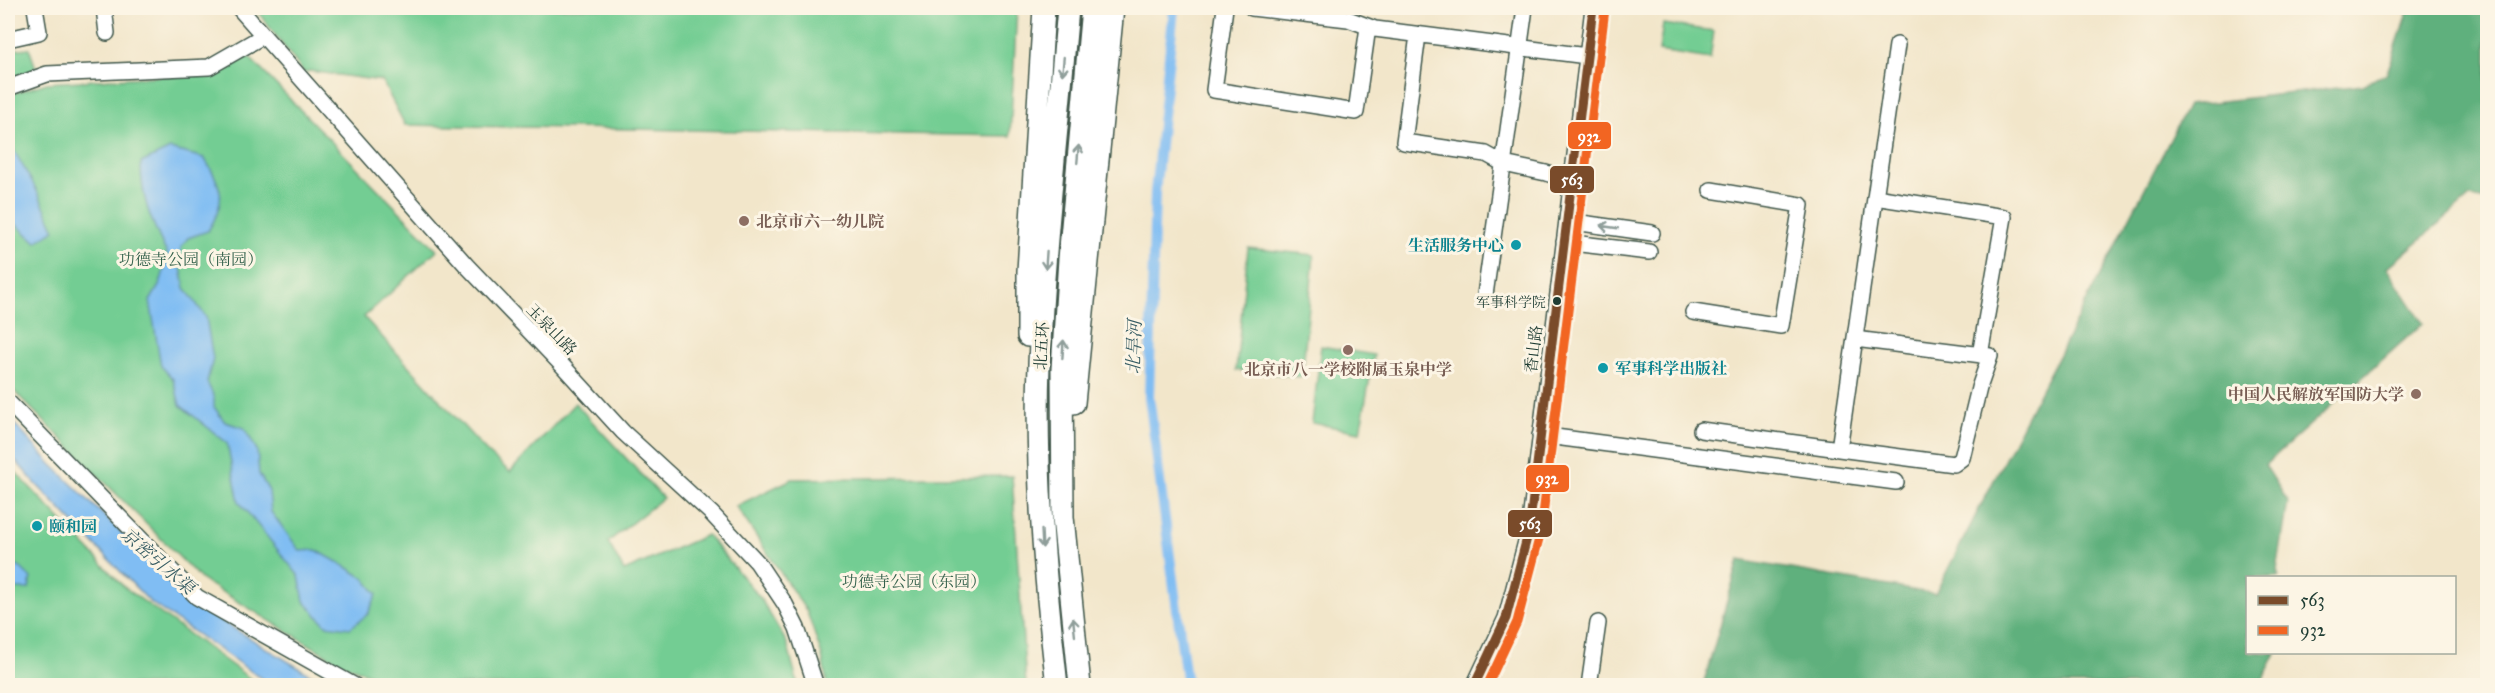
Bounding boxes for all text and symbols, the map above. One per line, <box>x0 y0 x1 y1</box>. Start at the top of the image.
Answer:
one-way arrow <box>1057 55 1068 75</box>
line badge: 932 <box>1567 121 1612 150</box>
text: 932 <box>1578 127 1602 147</box>
one-way arrow <box>1073 145 1084 165</box>
line badge: 563 <box>1549 165 1595 194</box>
text: 563 <box>1561 170 1583 190</box>
place label: 北京市六一幼儿院 <box>756 212 884 231</box>
marker: 北京市六一幼儿院 <box>737 214 751 228</box>
one-way arrow <box>1600 221 1620 232</box>
place label: 生活服务中心 <box>1408 236 1504 255</box>
marker: 生活服务中心 <box>1509 238 1523 252</box>
park label: 功德寺公园（南园） <box>119 250 263 269</box>
one-way arrow <box>1040 250 1051 269</box>
place label: 军事科学院 <box>1476 294 1546 311</box>
marker: 军事科学院 <box>1551 295 1563 307</box>
street label: 玉泉山路 <box>523 300 581 359</box>
water label: 北旱河 <box>1122 317 1146 374</box>
street label: 北五环 <box>1031 322 1052 370</box>
street label: 香山路 <box>1521 324 1546 374</box>
one-way arrow <box>1058 339 1069 359</box>
marker: 北京市八一学校附属玉泉中学 <box>1341 343 1355 357</box>
place label: 军事科学出版社 <box>1615 359 1727 378</box>
place label: 北京市八一学校附属玉泉中学 <box>1244 360 1452 379</box>
marker: 军事科学出版社 <box>1596 361 1610 375</box>
place label: 中国人民解放军国防大学 <box>2228 385 2404 404</box>
marker: 中国人民解放军国防大学 <box>2409 387 2423 401</box>
line badge: 932 <box>1525 464 1570 493</box>
text: 932 <box>1536 469 1560 489</box>
line badge: 563 <box>1507 509 1553 538</box>
text: 563 <box>1519 514 1541 534</box>
place label: 颐和园 <box>49 517 97 536</box>
marker: 颐和园 <box>30 519 44 533</box>
water label: 京密引水渠 <box>117 523 201 601</box>
one-way arrow <box>1036 528 1047 548</box>
park label: 功德寺公园（东园） <box>842 572 986 591</box>
legend <box>2246 576 2456 654</box>
text: 563 <box>2300 589 2325 611</box>
one-way arrow <box>1068 618 1079 638</box>
text: 932 <box>2300 619 2326 641</box>

